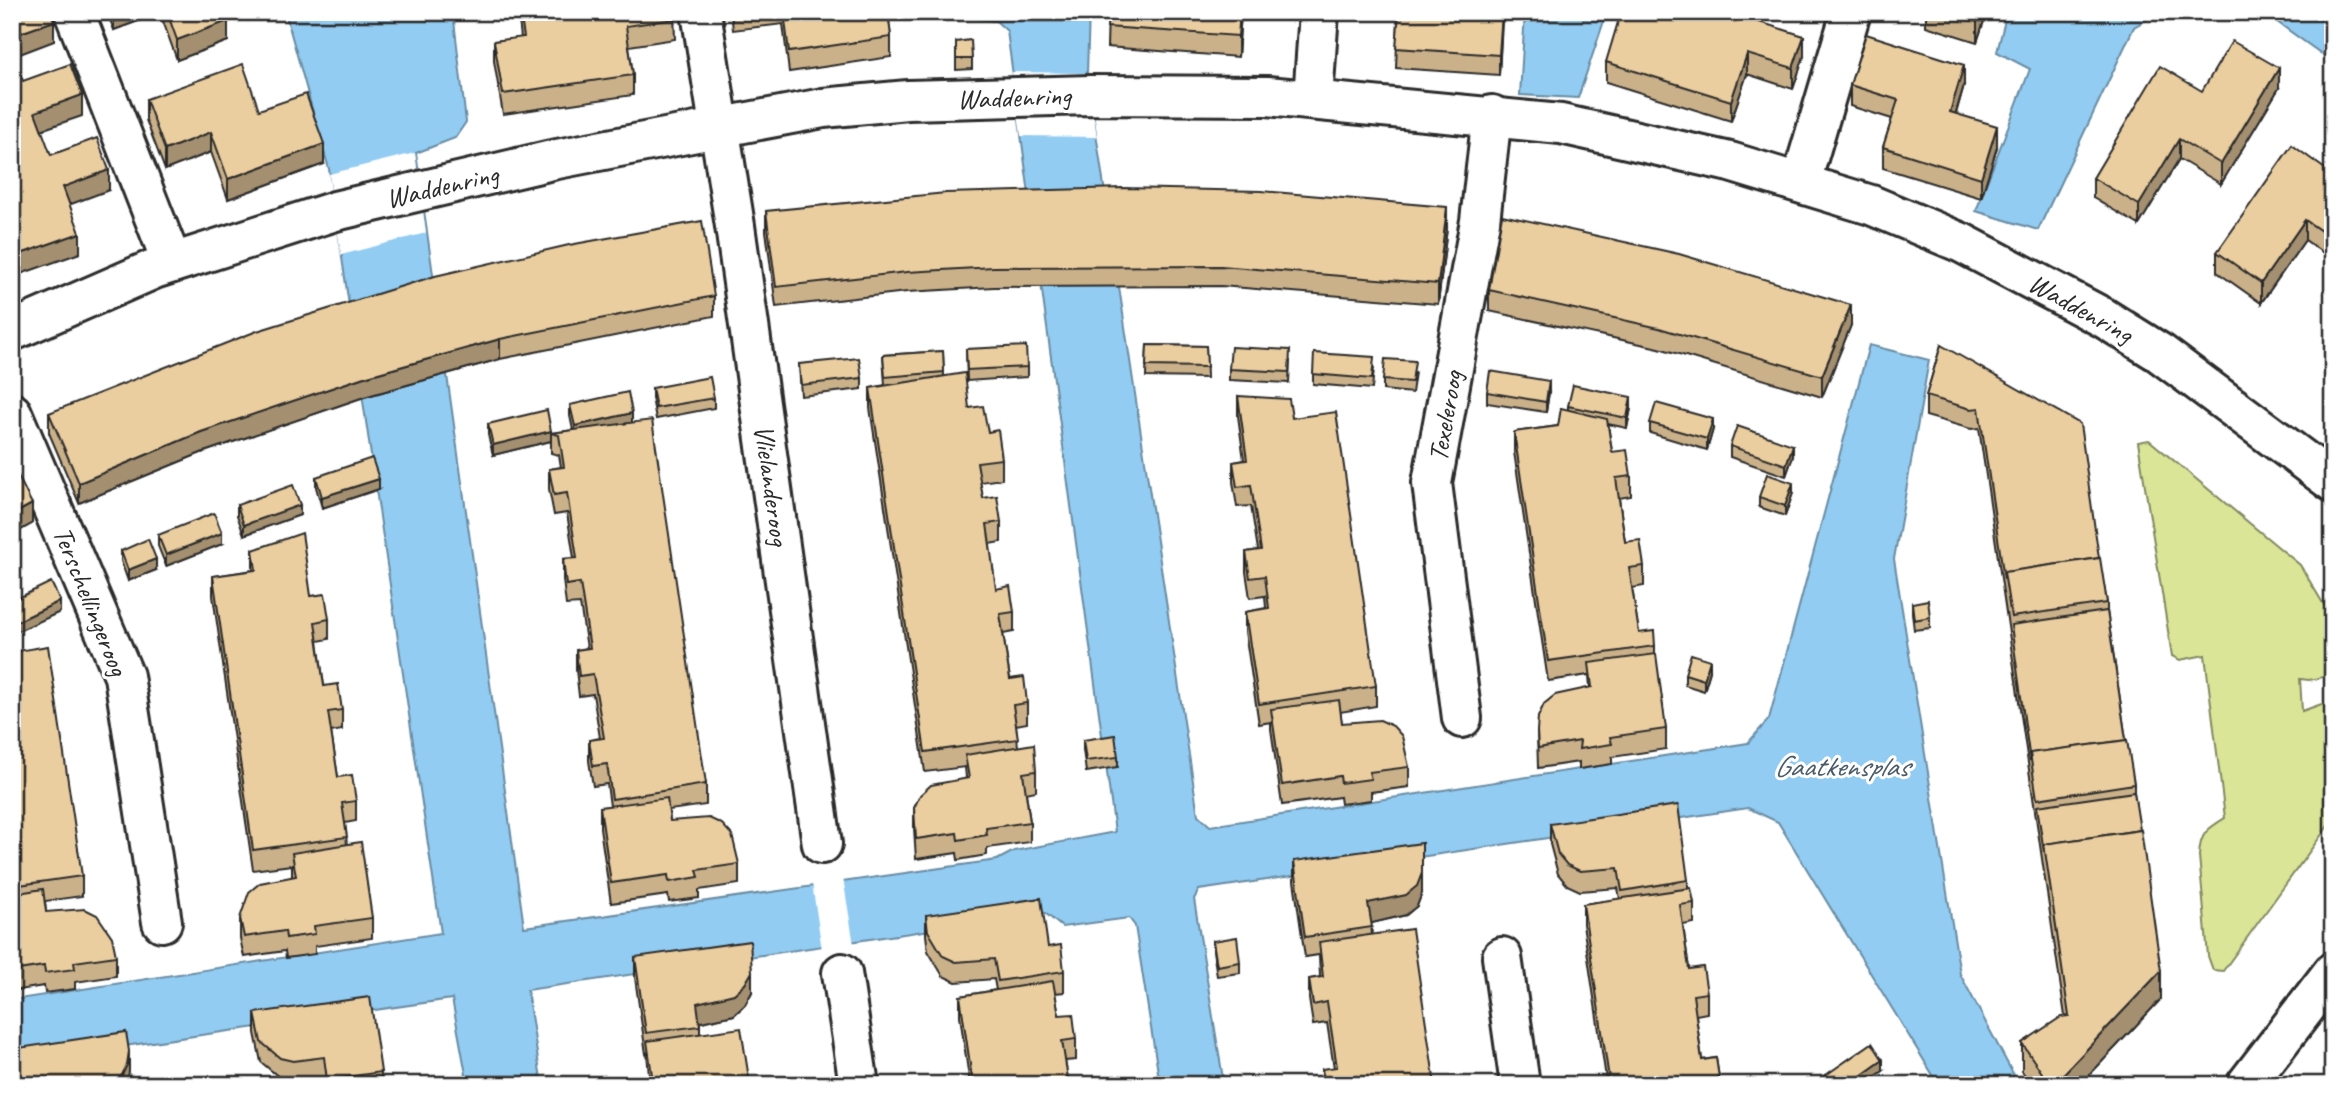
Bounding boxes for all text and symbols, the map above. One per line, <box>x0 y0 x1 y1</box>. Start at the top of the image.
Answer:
street label: Waddenring <box>956 77 1074 116</box>
street label: Waddenring <box>383 156 503 216</box>
street label: Waddenring <box>2023 265 2141 352</box>
street label: Texeleroog <box>1420 367 1470 464</box>
street label: Vlielanderoog <box>746 422 798 550</box>
street label: Terschellingeroog <box>45 521 137 682</box>
water label: Gaatkensplas <box>1774 747 1914 785</box>

